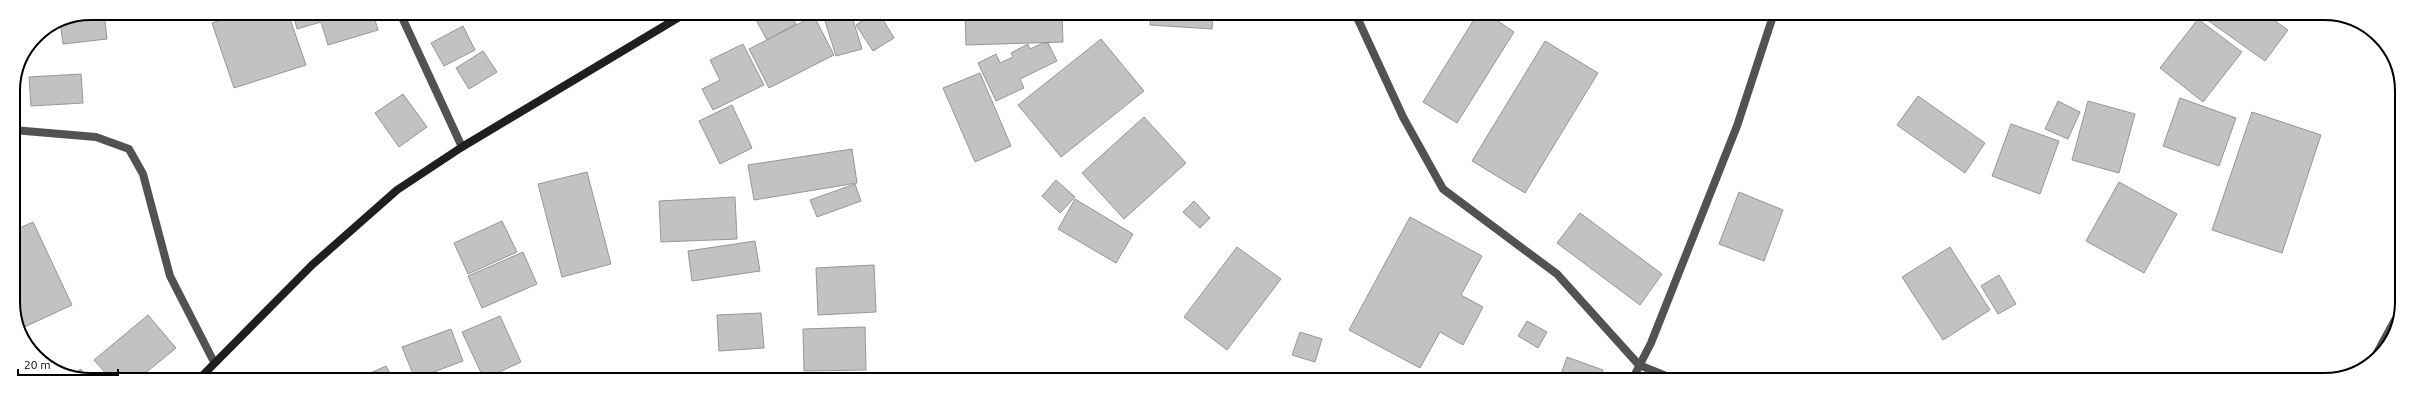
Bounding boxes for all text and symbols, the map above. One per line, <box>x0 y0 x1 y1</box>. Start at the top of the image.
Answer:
scale bar <box>18 351 118 377</box>
text: 20 m <box>24 358 51 371</box>

